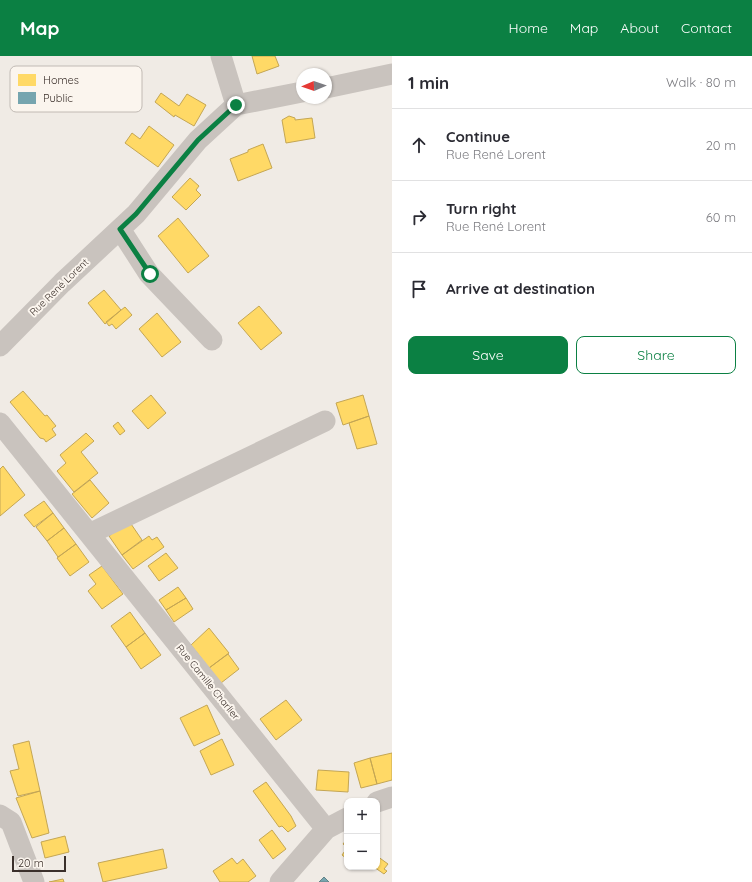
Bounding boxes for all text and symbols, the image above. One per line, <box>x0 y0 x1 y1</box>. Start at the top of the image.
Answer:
text: Map <box>20 16 59 40</box>
text: Home <box>509 19 548 37</box>
text: Map <box>570 19 598 37</box>
text: About <box>620 19 659 37</box>
text: Contact <box>681 19 732 37</box>
legend <box>10 66 142 112</box>
north arrow <box>296 68 332 104</box>
text: 1 min <box>408 72 449 93</box>
text: Homes <box>43 73 79 87</box>
text: Walk · 80 m <box>666 74 736 90</box>
text: Public <box>43 91 73 105</box>
route end <box>227 96 245 114</box>
text: Continue <box>446 127 510 146</box>
icon: ahead <box>408 134 430 156</box>
text: 20 m <box>706 137 736 153</box>
text: Rue René Lorent <box>446 146 546 162</box>
text: Turn right <box>446 199 517 218</box>
icon: right <box>408 206 430 228</box>
text: 60 m <box>706 209 736 225</box>
text: Rue René Lorent <box>446 218 546 234</box>
street label: Rue René Lorent <box>27 255 92 318</box>
route start <box>141 265 159 283</box>
icon: arrive <box>408 278 430 300</box>
text: Arrive at destination <box>446 279 595 298</box>
button: Save <box>408 336 568 374</box>
button: Share <box>576 336 736 374</box>
street label: Rue Camille Charlier <box>174 642 243 723</box>
map controls <box>344 798 380 870</box>
button: + <box>344 798 380 834</box>
button: − <box>344 834 380 870</box>
scale bar <box>12 854 66 873</box>
text: 20 m <box>18 856 44 870</box>

